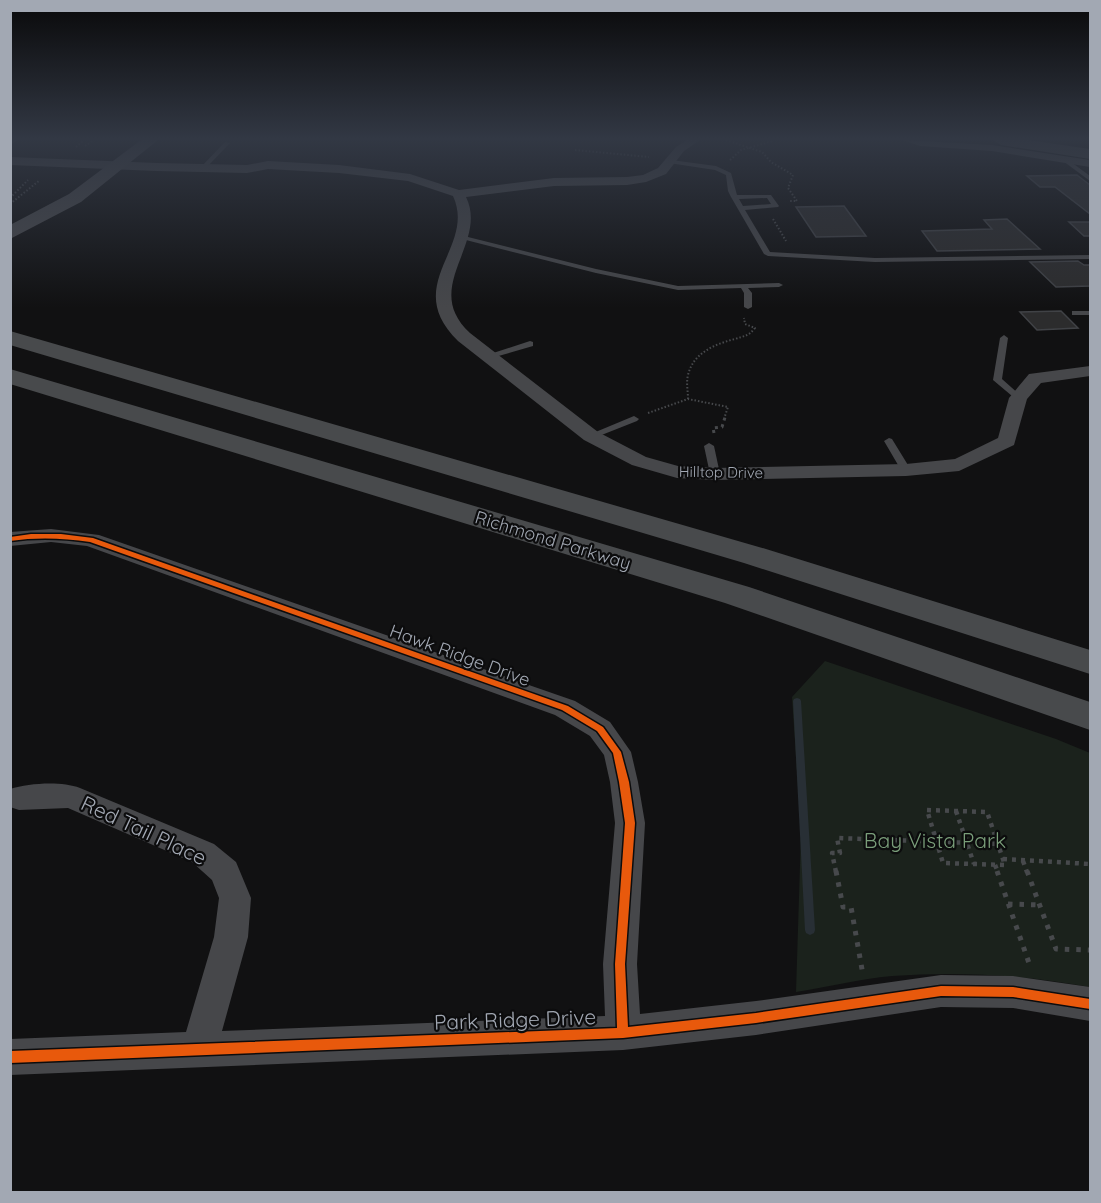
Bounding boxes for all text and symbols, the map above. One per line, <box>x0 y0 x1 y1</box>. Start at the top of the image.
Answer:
street label: Hilltop Drive <box>679 462 763 482</box>
street label: Richmond Parkway <box>472 505 634 575</box>
street label: Hawk Ridge Drive <box>387 619 533 691</box>
street label: Red Tail Place <box>77 790 211 870</box>
park label: Bay Vista Park <box>864 827 1006 853</box>
street label: Park Ridge Drive <box>433 1003 597 1035</box>

